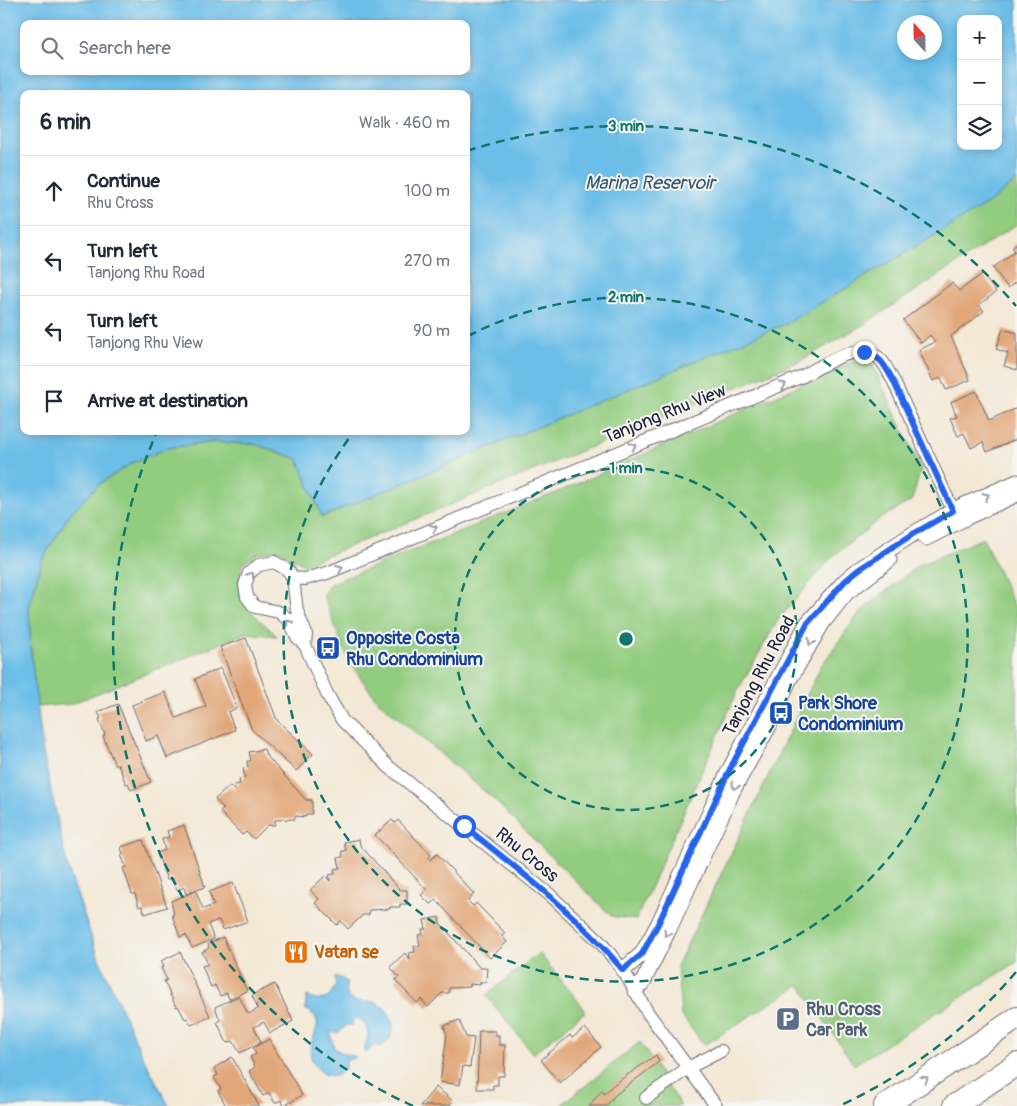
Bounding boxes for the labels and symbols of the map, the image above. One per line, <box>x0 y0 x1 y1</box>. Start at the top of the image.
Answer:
north arrow <box>897 15 942 60</box>
text: 3 min <box>608 117 644 136</box>
water label: Marina Reservoir <box>585 171 717 195</box>
text: 2 min <box>608 288 644 307</box>
route end <box>853 341 876 364</box>
street label: Tanjong Rhu View <box>600 379 730 449</box>
one-way arrow <box>779 380 787 390</box>
one-way arrow <box>628 442 637 452</box>
text: 1 min <box>609 459 643 478</box>
one-way arrow <box>981 491 990 502</box>
one-way arrow <box>429 524 438 535</box>
one-way arrow <box>335 563 344 574</box>
one-way arrow <box>245 571 254 580</box>
street label: Tanjong Rhu Road <box>718 612 800 740</box>
one-way arrow <box>285 619 295 628</box>
place label: Opposite Costa Rhu Condominium <box>346 627 483 671</box>
centre of rings <box>617 630 635 648</box>
bus stop icon: Opposite Costa Rhu Condominium <box>315 635 341 661</box>
one-way arrow <box>807 637 817 646</box>
place label: Park Shore Condominium <box>798 692 903 736</box>
bus stop icon: Park Shore Condominium <box>768 700 794 726</box>
one-way arrow <box>731 781 741 790</box>
route start <box>453 815 476 838</box>
street label: Rhu Cross <box>491 823 563 887</box>
one-way arrow <box>663 928 673 937</box>
restaurant icon: Vatan se <box>283 939 309 965</box>
place label: Vatan se <box>314 941 380 964</box>
place label: Rhu Cross Car Park <box>806 998 882 1042</box>
parking icon: Rhu Cross Car Park <box>775 1006 801 1032</box>
one-way arrow <box>919 1076 929 1085</box>

